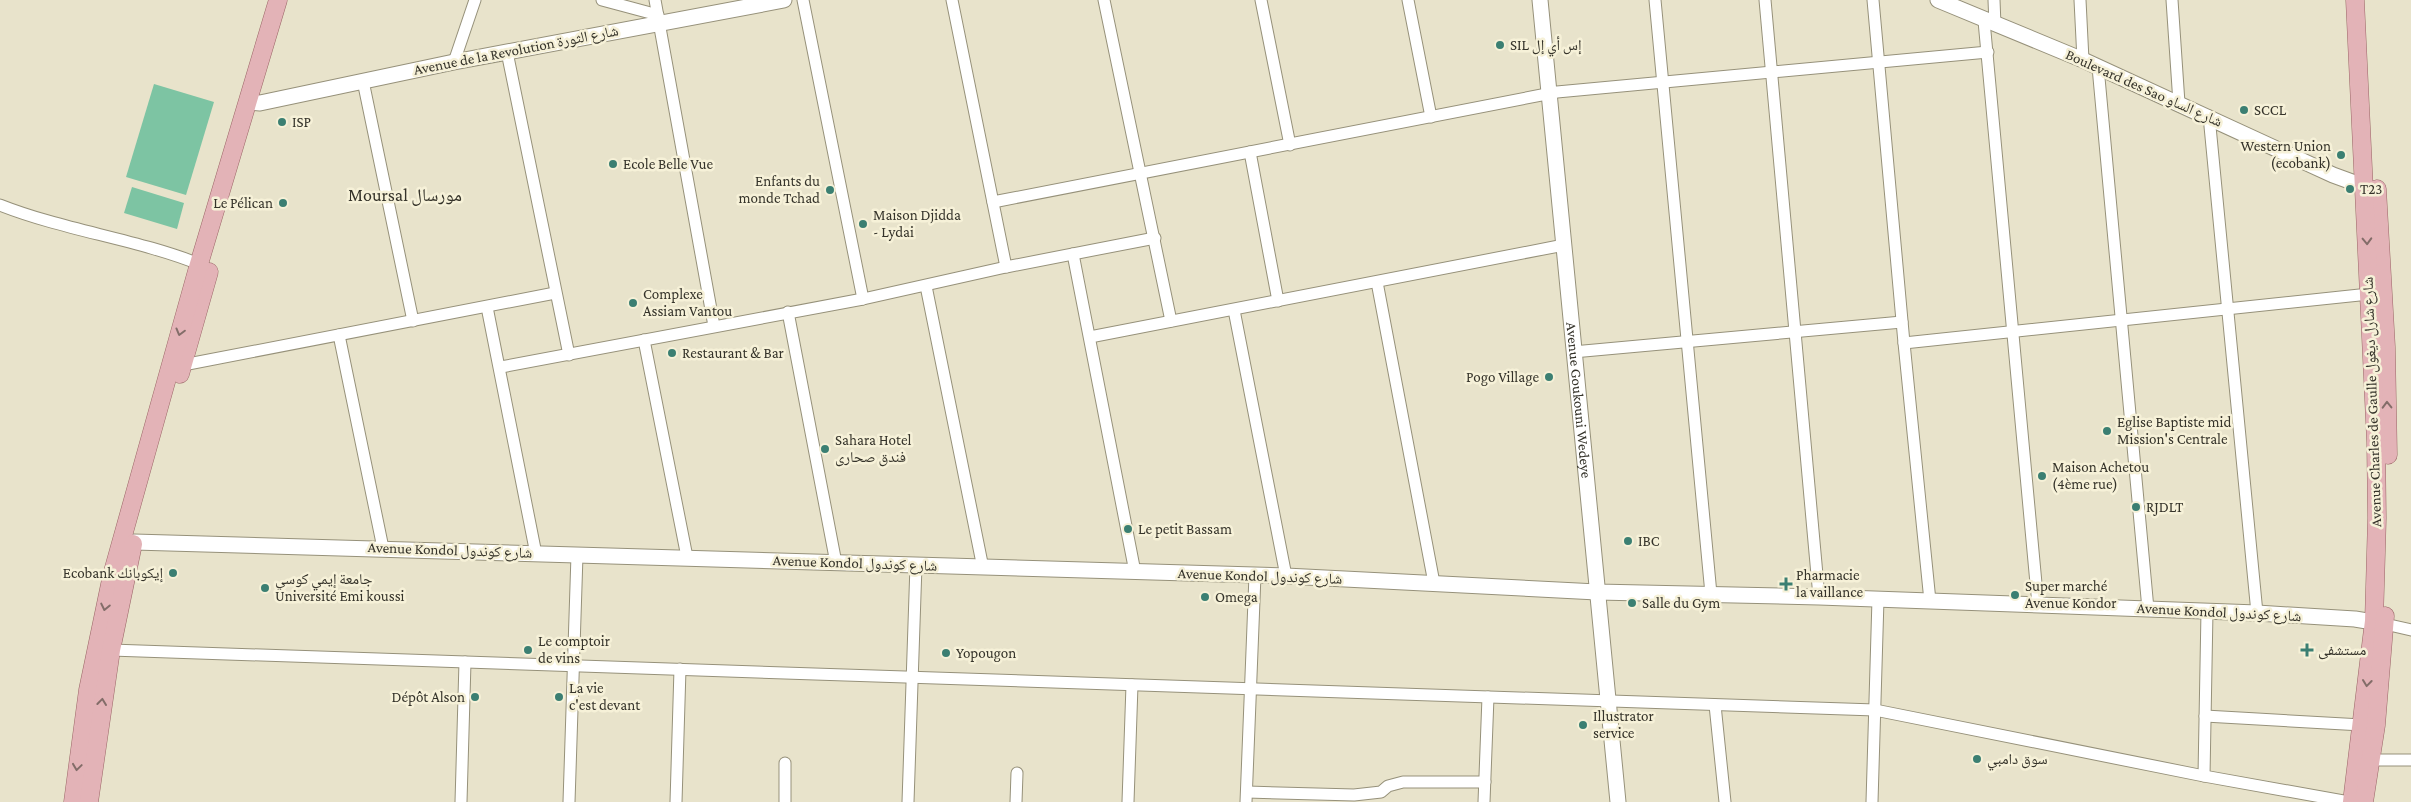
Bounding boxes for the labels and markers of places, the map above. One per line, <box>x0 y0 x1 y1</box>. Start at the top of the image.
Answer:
place label: SIL إس أي إل <box>1510 36 1582 57</box>
marker: SIL إس أي إل <box>1494 39 1506 51</box>
place label: SCCL <box>2254 102 2287 118</box>
marker: SCCL <box>2238 104 2250 116</box>
place label: ISP <box>292 114 311 130</box>
marker: ISP <box>276 116 288 128</box>
place label: Western Union (ecobank) <box>2241 138 2331 172</box>
marker: Western Union (ecobank) <box>2335 149 2347 161</box>
place label: Ecole Belle Vue <box>623 156 713 172</box>
marker: Ecole Belle Vue <box>607 158 619 170</box>
place label: Enfants du monde Tchad <box>739 173 820 206</box>
place label: T23 <box>2360 181 2382 197</box>
marker: T23 <box>2344 183 2356 195</box>
marker: Enfants du monde Tchad <box>824 184 836 196</box>
place label: Le Pélican <box>213 195 273 211</box>
marker: Le Pélican <box>277 197 289 209</box>
place label: Maison Djidda - Lydai <box>873 207 961 241</box>
marker: Maison Djidda - Lydai <box>857 218 869 230</box>
place label: Complexe Assiam Vantou <box>643 286 732 319</box>
marker: Complexe Assiam Vantou <box>627 297 639 309</box>
place label: Restaurant & Bar <box>682 345 785 361</box>
marker: Restaurant & Bar <box>666 347 678 359</box>
place label: Pogo Village <box>1466 369 1539 386</box>
marker: Pogo Village <box>1543 371 1555 383</box>
place label: Eglise Baptiste mid Mission's Centrale <box>2117 414 2231 447</box>
marker: Eglise Baptiste mid Mission's Centrale <box>2101 425 2113 437</box>
place label: Sahara Hotel فندق صحارى <box>835 432 911 467</box>
marker: Sahara Hotel فندق صحارى <box>819 443 831 455</box>
place label: Maison Achetou (4ème rue) <box>2052 459 2149 493</box>
marker: Maison Achetou (4ème rue) <box>2036 470 2048 482</box>
place label: RJDLT <box>2146 499 2183 516</box>
marker: RJDLT <box>2130 501 2142 513</box>
place label: Le petit Bassam <box>1138 521 1232 538</box>
marker: Le petit Bassam <box>1122 523 1134 535</box>
place label: IBC <box>1638 533 1660 549</box>
marker: IBC <box>1622 535 1634 547</box>
place label: Ecobank إيكوبانك <box>63 565 163 583</box>
marker: Ecobank إيكوبانك <box>167 567 179 579</box>
place label: Pharmacie la vaillance <box>1796 567 1863 600</box>
place label: جامعة إيمي كوسي Université Emi koussi <box>275 571 405 604</box>
marker: Pharmacie la vaillance <box>1780 578 1792 590</box>
place label: Super marché Avenue Kondor <box>2025 578 2117 611</box>
marker: جامعة إيمي كوسي Université Emi koussi <box>259 582 271 594</box>
place label: Omega <box>1215 589 1258 606</box>
marker: Super marché Avenue Kondor <box>2009 589 2021 601</box>
marker: Omega <box>1199 591 1211 603</box>
place label: Salle du Gym <box>1642 595 1720 612</box>
marker: Salle du Gym <box>1626 597 1638 609</box>
place label: Le comptoir de vins <box>538 633 611 666</box>
place label: مستشفى <box>2318 642 2366 660</box>
marker: مستشفى <box>2300 643 2314 657</box>
marker: Le comptoir de vins <box>522 644 534 656</box>
place label: Yopougon <box>956 645 1016 662</box>
marker: Yopougon <box>940 647 952 659</box>
place label: La vie c'est devant <box>569 680 641 713</box>
place label: Dépôt Alson <box>391 689 465 706</box>
marker: Dépôt Alson <box>469 691 481 703</box>
marker: La vie c'est devant <box>553 691 565 703</box>
place label: Illustrator service <box>1593 708 1655 741</box>
marker: Illustrator service <box>1577 719 1589 731</box>
place label: سوق دامبي <box>1987 751 2048 771</box>
marker: سوق دامبي <box>1971 753 1983 765</box>

